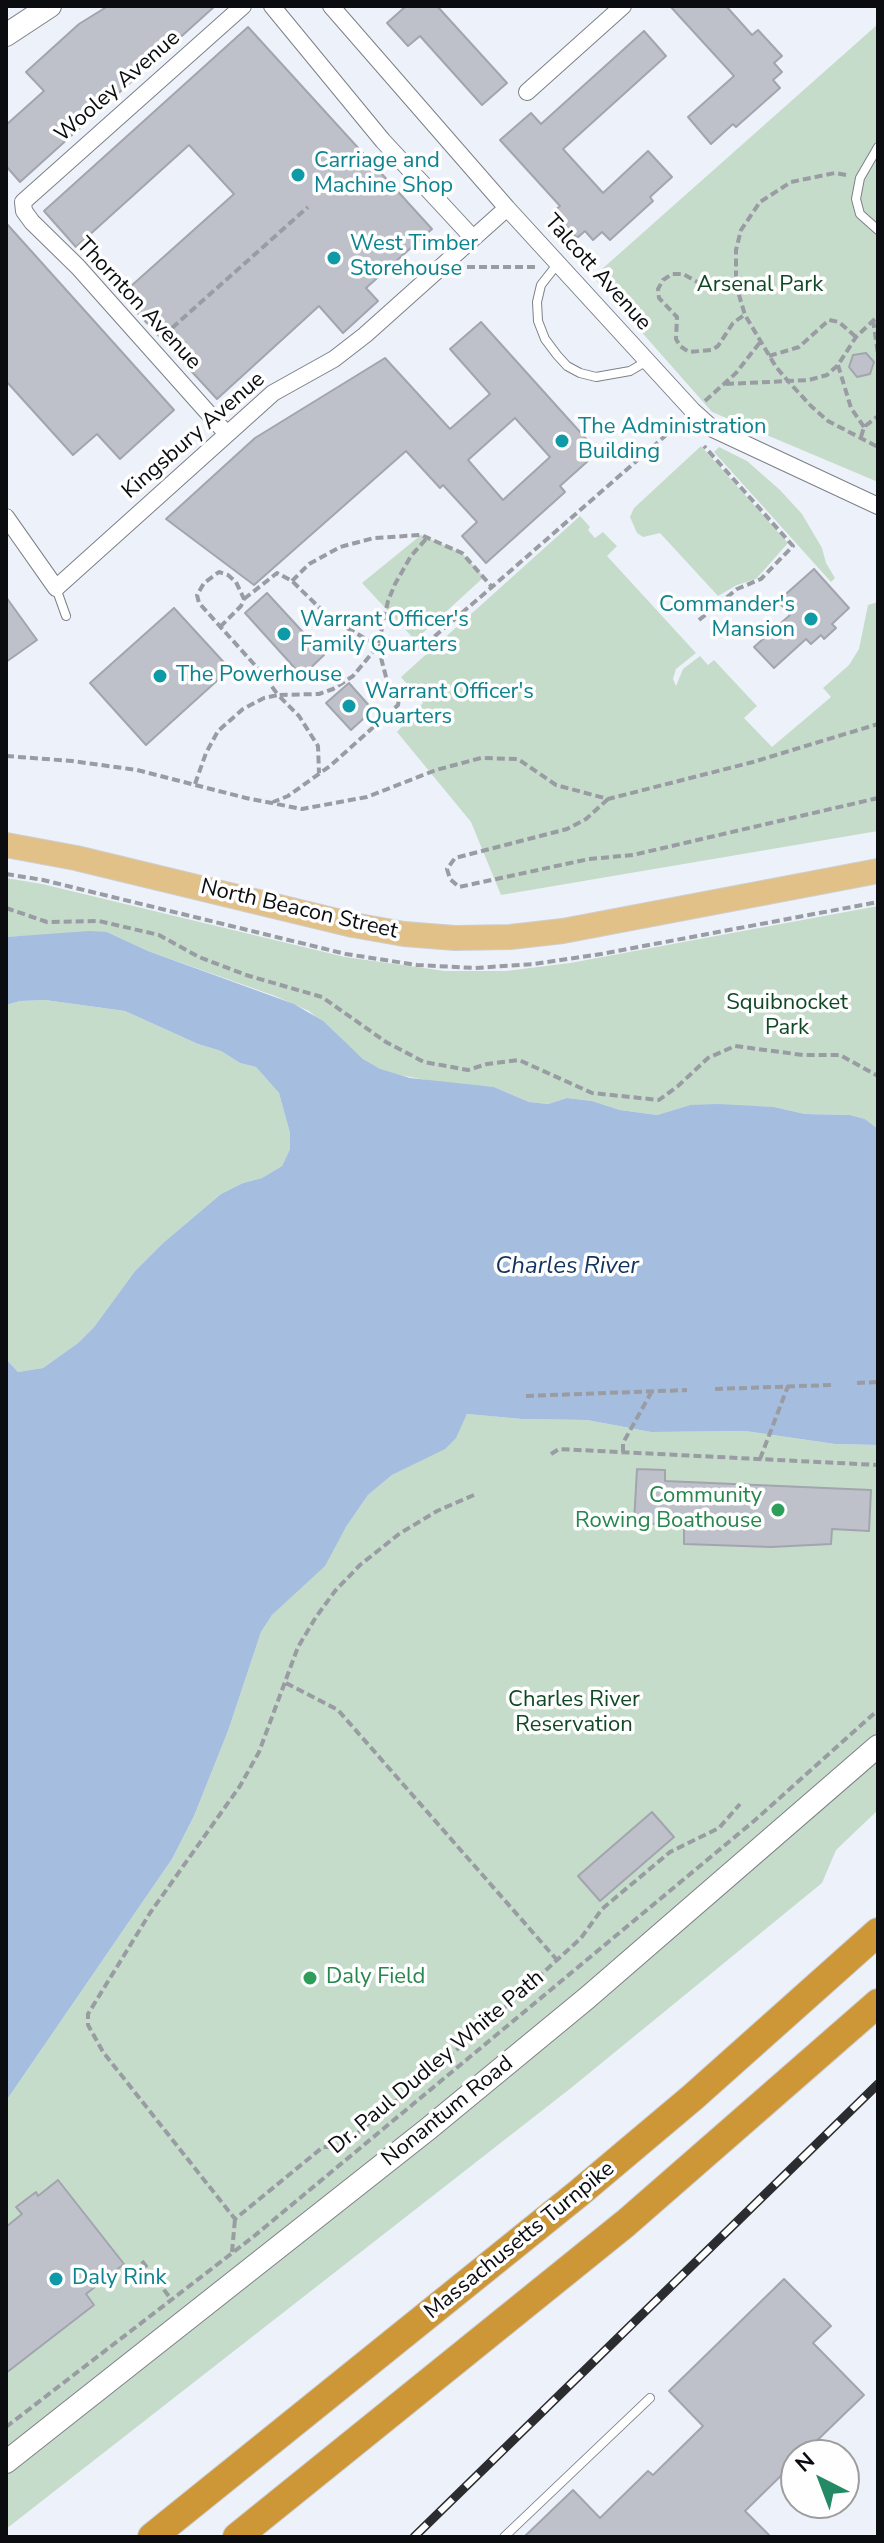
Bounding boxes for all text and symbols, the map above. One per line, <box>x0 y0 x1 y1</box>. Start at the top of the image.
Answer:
street label: Wooley Avenue <box>50 25 186 149</box>
place label: Carriage and Machine Shop <box>314 149 453 200</box>
marker: Carriage and Machine Shop <box>289 166 307 184</box>
street label: Talcott Avenue <box>538 209 656 337</box>
street label: Thornton Avenue <box>70 232 206 376</box>
place label: West Timber Storehouse <box>350 232 478 284</box>
marker: West Timber Storehouse <box>325 249 343 267</box>
park label: Arsenal Park <box>697 273 823 299</box>
street label: Kingsbury Avenue <box>117 367 271 505</box>
place label: The Administration Building <box>578 415 767 466</box>
marker: The Administration Building <box>553 432 571 450</box>
place label: Commander's Mansion <box>659 593 795 644</box>
place label: Warrant Officer's Family Quarters <box>300 608 469 660</box>
marker: Commander's Mansion <box>802 610 820 628</box>
marker: Warrant Officer's Family Quarters <box>275 625 293 643</box>
place label: The Powerhouse <box>176 663 342 689</box>
marker: The Powerhouse <box>151 667 169 685</box>
place label: Warrant Officer's Quarters <box>365 680 534 732</box>
marker: Warrant Officer's Quarters <box>340 697 358 715</box>
street label: North Beacon Street <box>198 874 400 946</box>
park label: Squibnocket Park <box>726 991 848 1042</box>
water label: Charles River <box>495 1253 639 1281</box>
place label: Community Rowing Boathouse <box>575 1484 762 1536</box>
marker: Community Rowing Boathouse <box>769 1501 787 1519</box>
park label: Charles River Reservation <box>508 1688 640 1740</box>
street label: Dr. Paul Dudley White Path <box>324 1965 550 2161</box>
place label: Daly Field <box>326 1965 425 1991</box>
marker: Daly Field <box>301 1969 319 1987</box>
street label: Nonantum Road <box>377 2051 519 2173</box>
street label: Massachusetts Turnpike <box>420 2156 620 2326</box>
place label: Daly Rink <box>72 2266 167 2292</box>
marker: Daly Rink <box>47 2270 65 2288</box>
north arrow <box>780 2439 860 2519</box>
text: N <box>789 2446 821 2479</box>

